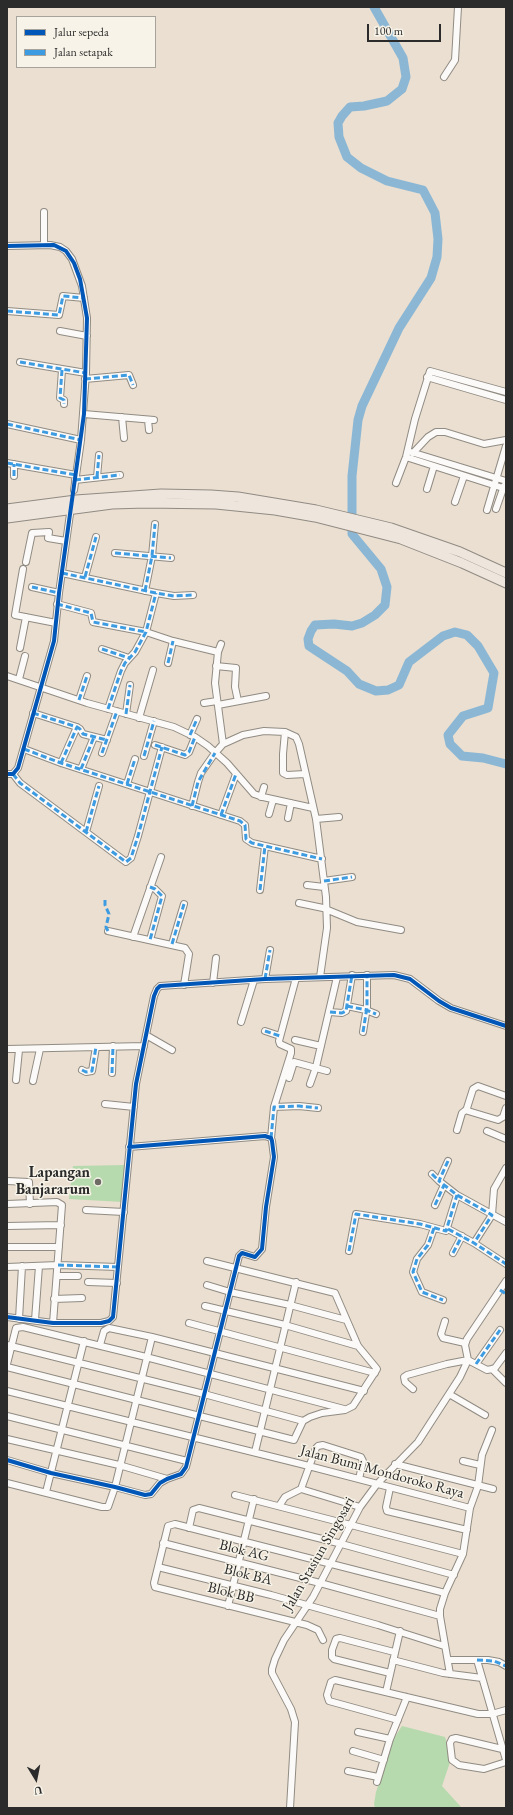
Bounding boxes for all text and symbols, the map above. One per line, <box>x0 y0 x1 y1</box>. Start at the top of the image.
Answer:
legend <box>16 16 156 68</box>
scale bar <box>369 16 443 42</box>
text: 100 m <box>374 23 403 39</box>
text: Jalur sepeda <box>54 24 109 40</box>
text: Jalan setapak <box>54 44 113 60</box>
place label: Lapangan Banjararum <box>16 1164 90 1199</box>
marker: Lapangan Banjararum <box>93 1177 103 1187</box>
street label: Jalan Bumi Mondoroko Raya <box>298 1441 466 1503</box>
street label: Jalan Stasiun Singosari <box>279 1494 359 1614</box>
street label: Blok AG <box>217 1536 271 1566</box>
street label: Blok BA <box>222 1560 274 1590</box>
street label: Blok BB <box>206 1579 256 1607</box>
north arrow <box>16 1759 56 1799</box>
text: U <box>33 1783 43 1798</box>

